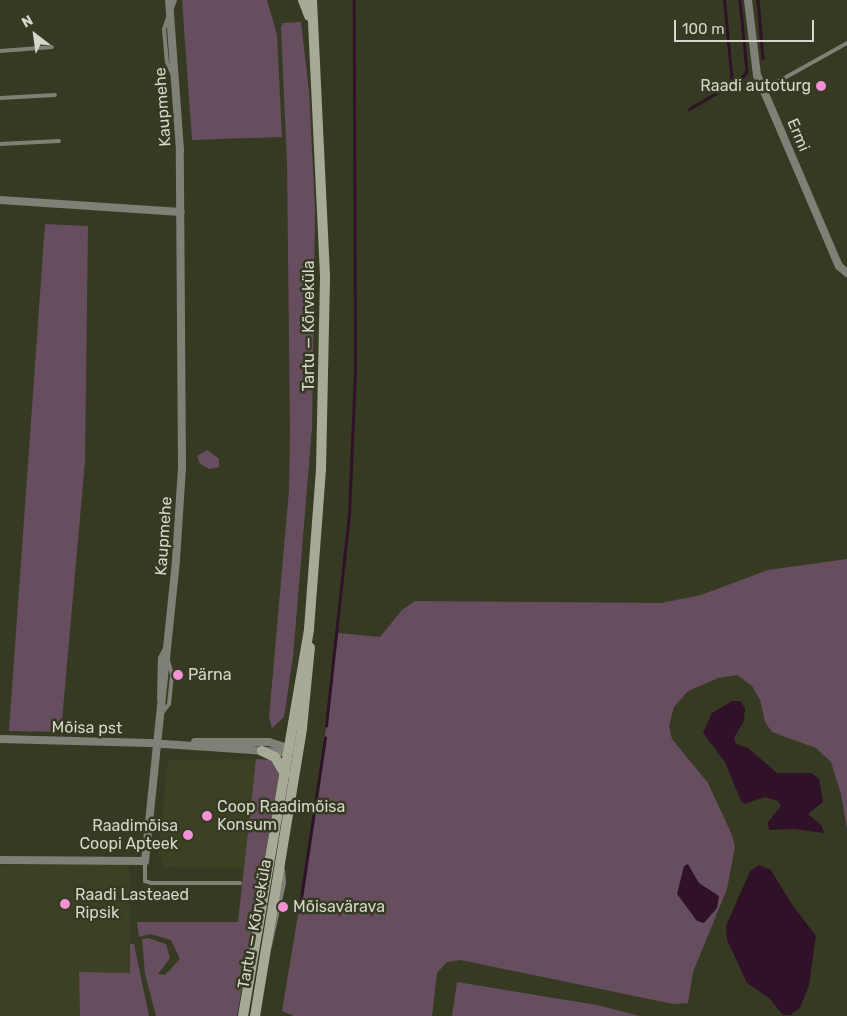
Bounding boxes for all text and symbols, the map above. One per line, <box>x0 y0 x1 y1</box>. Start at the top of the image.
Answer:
north arrow <box>10 10 60 60</box>
scale bar <box>677 10 817 42</box>
text: N <box>19 12 36 31</box>
text: 100 m <box>682 20 724 38</box>
street label: Kaupmehe <box>151 67 175 147</box>
place label: Raadi autoturg <box>700 76 811 96</box>
marker: Raadi autoturg <box>815 80 827 92</box>
street label: Ermi <box>783 116 813 154</box>
street label: Tartu — Kõrveküla <box>299 260 319 392</box>
street label: Kaupmehe <box>152 496 176 576</box>
place label: Pärna <box>188 665 232 685</box>
marker: Pärna <box>172 669 184 681</box>
street label: Mõisa pst <box>52 718 122 738</box>
place label: Coop Raadimõisa Konsum <box>217 797 345 835</box>
marker: Coop Raadimõisa Konsum <box>201 810 213 822</box>
place label: Raadimõisa Coopi Apteek <box>79 816 178 854</box>
marker: Raadimõisa Coopi Apteek <box>182 829 194 841</box>
street label: Tartu — Kõrveküla <box>234 858 276 990</box>
place label: Raadi Lasteaed Ripsik <box>75 885 189 923</box>
place label: Mõisavärava <box>293 897 385 917</box>
marker: Raadi Lasteaed Ripsik <box>59 898 71 910</box>
marker: Mõisavärava <box>277 901 289 913</box>

